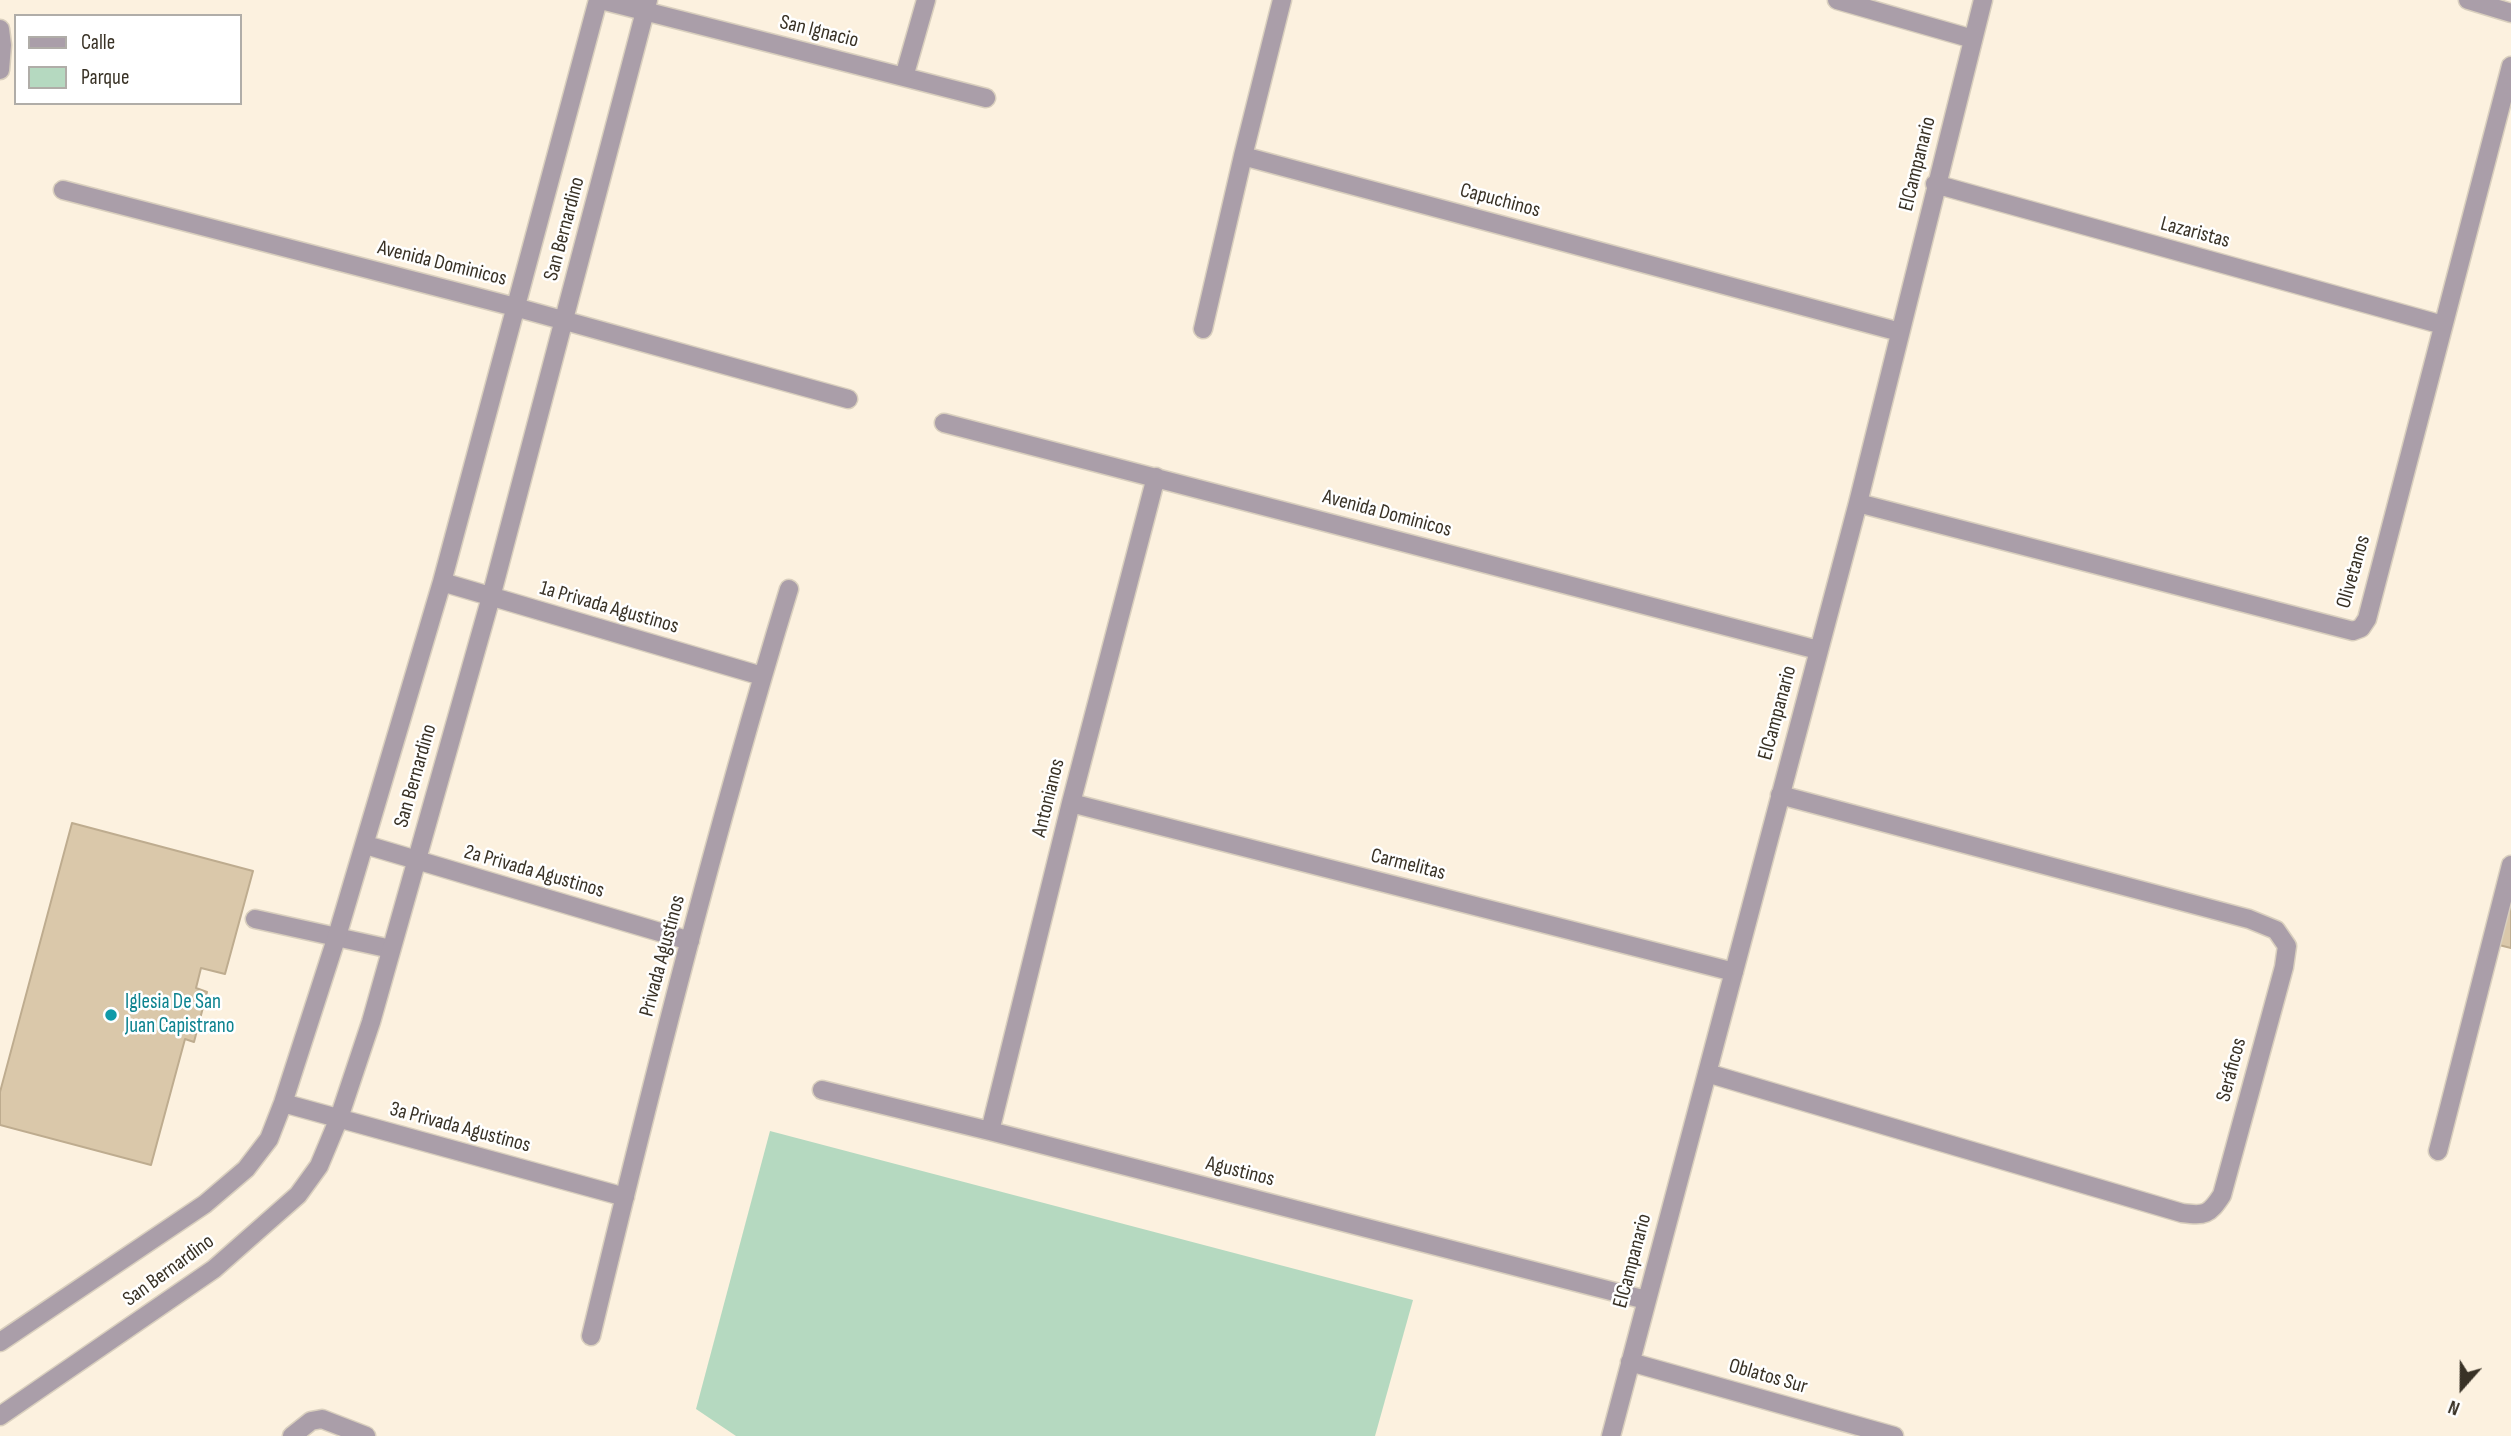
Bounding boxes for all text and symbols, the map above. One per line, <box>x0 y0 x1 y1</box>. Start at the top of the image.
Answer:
street label: San Ignacio <box>777 10 861 54</box>
legend <box>14 14 242 105</box>
text: Calle <box>81 30 115 55</box>
text: Parque <box>81 65 129 90</box>
street label: ElCampanario <box>1894 114 1942 214</box>
street label: San Bernardino <box>539 174 591 284</box>
street label: Capuchinos <box>1457 178 1543 224</box>
street label: Lazaristas <box>2158 212 2232 254</box>
street label: Avenida Dominicos <box>375 236 509 292</box>
street label: Avenida Dominicos <box>1320 485 1454 543</box>
street label: Olivetanos <box>2332 533 2376 611</box>
street label: 1a Privada Agustinos <box>537 576 681 640</box>
street label: ElCampanario <box>1753 663 1803 763</box>
street label: San Bernardino <box>389 721 443 831</box>
street label: Antonianos <box>1027 756 1071 840</box>
street label: 2a Privada Agustinos <box>461 840 607 904</box>
street label: Carmelitas <box>1368 844 1448 886</box>
street label: Privada Agustinos <box>635 893 691 1019</box>
place label: Iglesia De San Juan Capistrano <box>125 990 234 1040</box>
marker: Iglesia De San Juan Capistrano <box>103 1007 119 1023</box>
street label: Seráficos <box>2211 1035 2253 1105</box>
street label: 3a Privada Agustinos <box>387 1097 533 1159</box>
street label: Agustinos <box>1203 1151 1277 1193</box>
street label: ElCampanario <box>1608 1211 1658 1311</box>
street label: San Bernardino <box>119 1230 219 1312</box>
north arrow <box>2427 1352 2497 1422</box>
street label: Oblatos Sur <box>1726 1354 1810 1400</box>
text: N <box>2445 1395 2463 1420</box>

